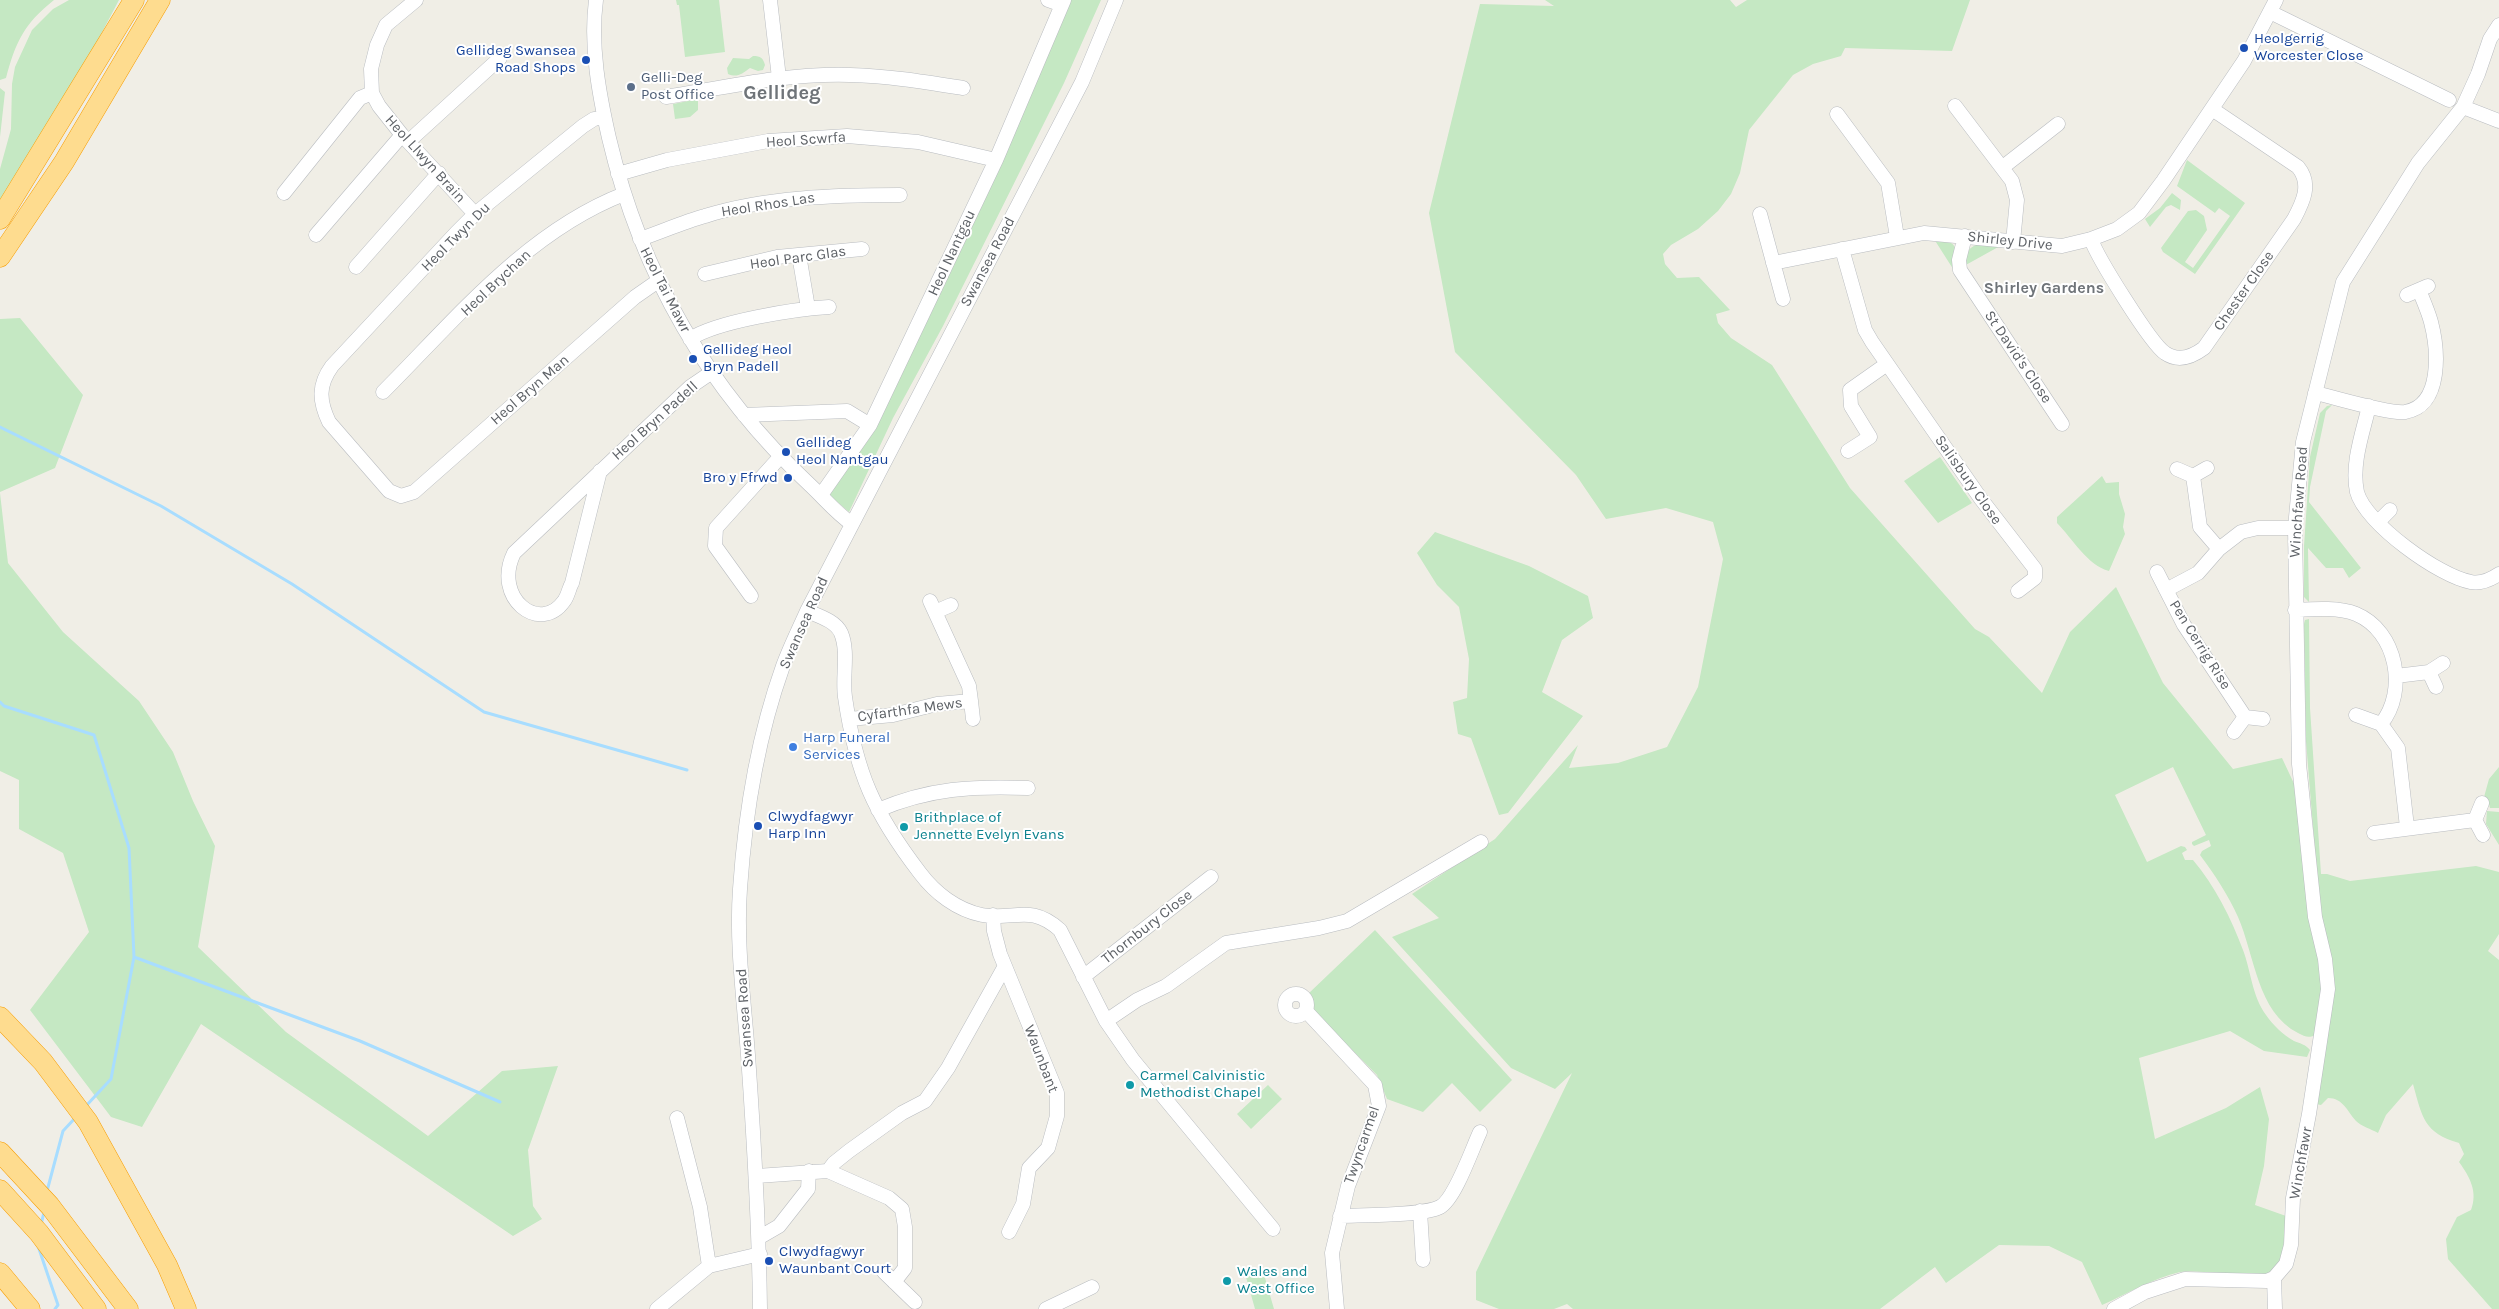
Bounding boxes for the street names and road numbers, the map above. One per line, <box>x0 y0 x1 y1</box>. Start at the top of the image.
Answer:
street label: Heol Llwyn Brain <box>381 111 469 207</box>
street label: Heol Scwrfa <box>765 128 847 152</box>
street label: Heol Rhos Las <box>720 189 816 221</box>
street label: Heol Twyn Du <box>418 199 494 275</box>
street label: Heol Nantgau <box>924 207 980 299</box>
street label: Swansea Road <box>957 214 1019 310</box>
street label: Shirley Drive <box>1967 228 2053 254</box>
street label: Heol Parc Glas <box>749 242 847 274</box>
street label: Heol Tai Mawr <box>636 244 694 336</box>
street label: Heol Brychan <box>457 246 535 320</box>
street label: Chester Close <box>2210 248 2278 334</box>
street label: St David's Close <box>1980 307 2056 407</box>
street label: Heol Bryn Man <box>487 351 573 429</box>
street label: Heol Bryn Padell <box>608 378 702 464</box>
street label: Salisbury Close <box>1931 432 2005 528</box>
street label: Winchfawr Road <box>2286 446 2312 558</box>
street label: Swansea Road <box>776 574 832 672</box>
street label: Pen Cerrig Rise <box>2165 597 2235 693</box>
street label: Cyfarthfa Mews <box>856 694 964 726</box>
street label: Thornbury Close <box>1098 886 1196 968</box>
street label: Swansea Road <box>733 968 757 1068</box>
street label: Waunbant <box>1020 1023 1062 1095</box>
street label: Twyncarmel <box>1340 1104 1384 1186</box>
street label: Winchfawr <box>2286 1125 2316 1201</box>

